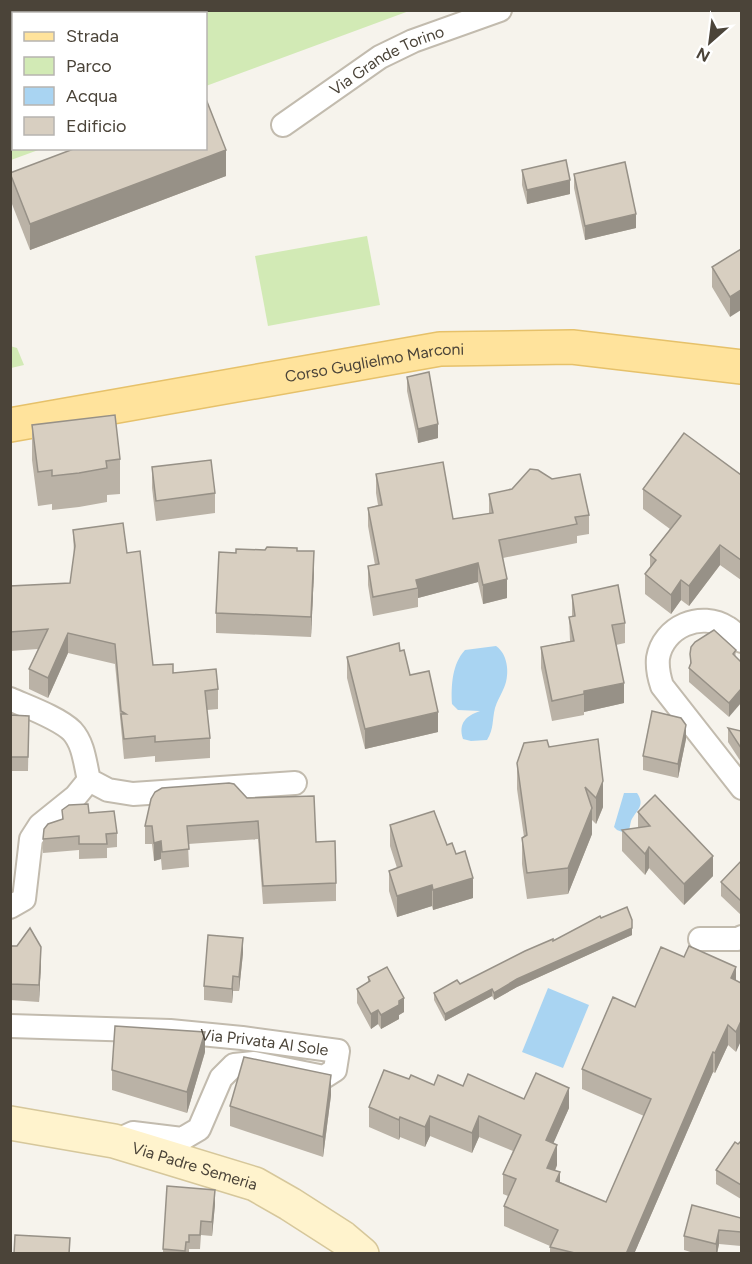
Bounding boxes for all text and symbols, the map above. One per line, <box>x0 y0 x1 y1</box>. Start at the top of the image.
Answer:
legend <box>12 12 207 150</box>
north arrow <box>680 12 740 72</box>
street label: Via Grande Torino <box>326 21 446 99</box>
text: Strada <box>66 25 119 47</box>
text: N <box>693 44 713 66</box>
text: Parco <box>66 55 112 77</box>
text: Acqua <box>66 85 117 107</box>
text: Edificio <box>66 115 127 137</box>
street label: Corso Guglielmo Marconi <box>283 339 464 386</box>
street label: Via Privata Al Sole <box>199 1024 330 1059</box>
street label: Via Padre Semeria <box>130 1138 260 1194</box>

